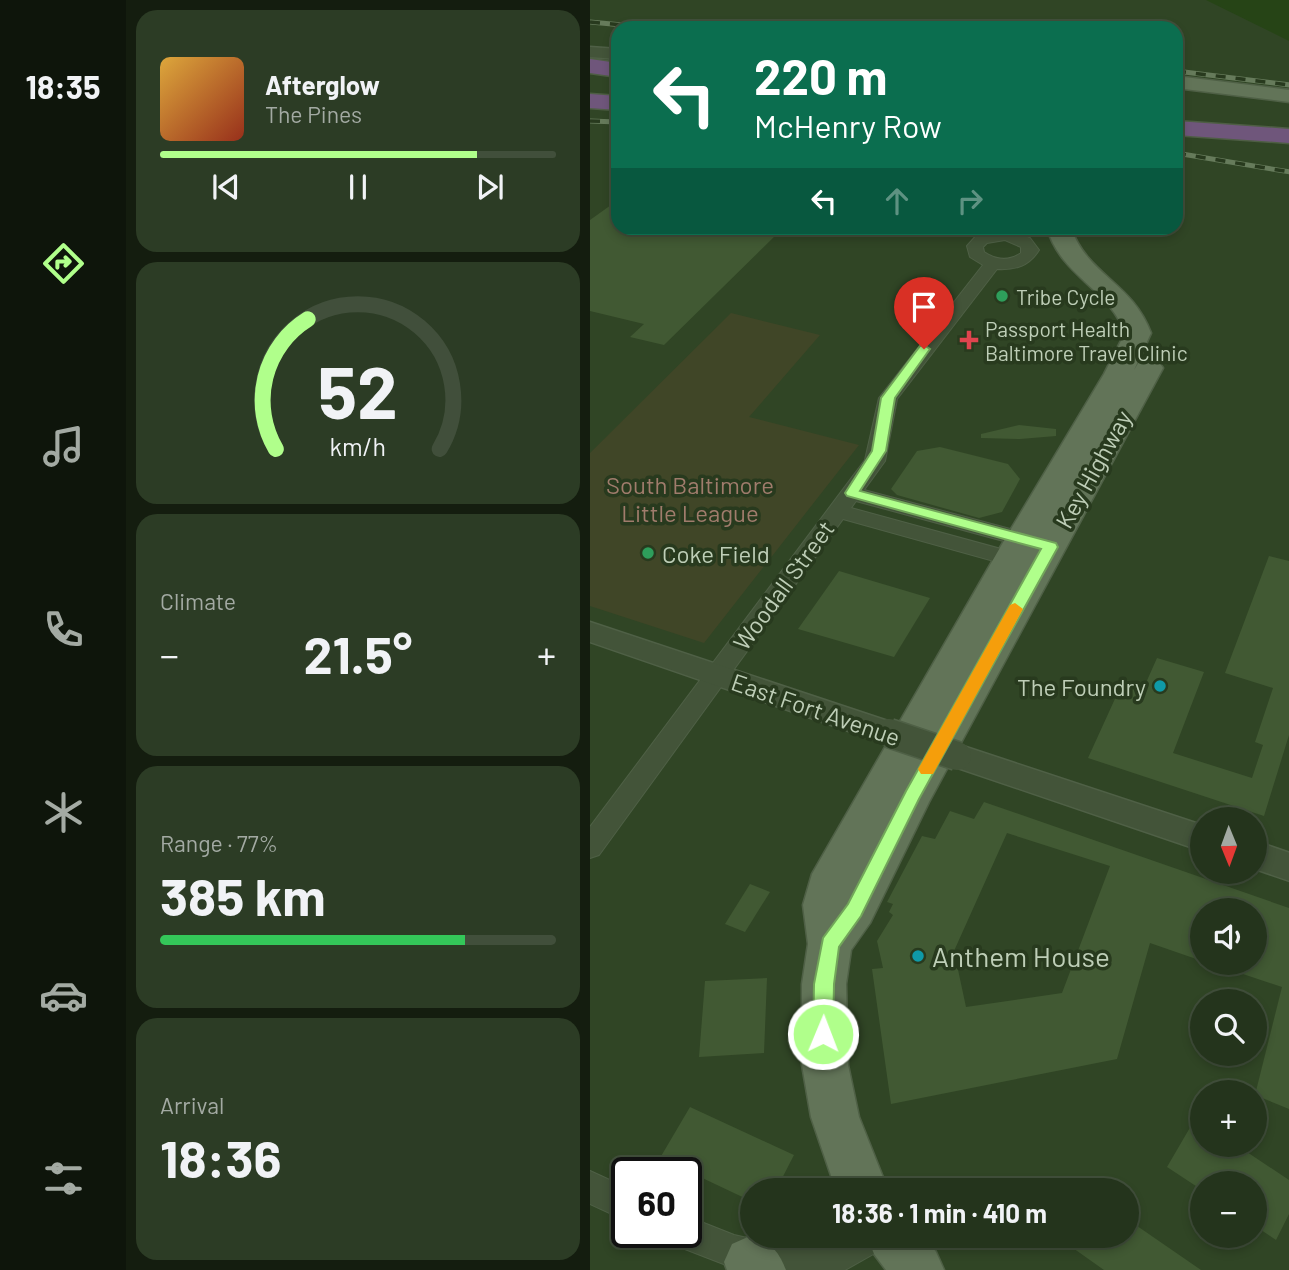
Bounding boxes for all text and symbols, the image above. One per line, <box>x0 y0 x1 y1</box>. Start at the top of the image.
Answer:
text: 220 m <box>754 46 888 105</box>
icon: left <box>639 49 730 140</box>
text: 18:35 <box>26 67 100 105</box>
text: Afterglow <box>265 69 380 100</box>
text: The Pines <box>265 100 362 128</box>
text: McHenry Row <box>754 106 942 144</box>
icon: previous <box>207 168 245 206</box>
icon: pause <box>339 168 377 206</box>
icon: next <box>471 168 509 206</box>
icon: left <box>805 182 843 220</box>
icon: ahead <box>878 182 916 220</box>
icon: right <box>951 182 989 220</box>
icon: directions <box>39 239 88 288</box>
pin <box>894 277 954 349</box>
place label: Tribe Cycle <box>1016 284 1116 309</box>
icon: arrive <box>905 288 943 326</box>
marker: Tribe Cycle <box>994 288 1010 304</box>
place label: Passport Health Baltimore Travel Clinic <box>985 316 1188 365</box>
marker: Passport Health Baltimore Travel Clinic <box>959 330 979 350</box>
text: 52 <box>318 346 398 434</box>
street label: Key Highway <box>1049 405 1137 533</box>
icon: music <box>39 422 88 471</box>
text: km/h <box>330 431 386 461</box>
park label: South Baltimore Little League <box>606 470 774 527</box>
street label: Woodall Street <box>726 515 840 655</box>
place label: Coke Field <box>662 539 770 568</box>
marker: Coke Field <box>640 545 656 561</box>
text: Climate <box>160 587 236 615</box>
icon: phone <box>39 605 88 654</box>
text: 21.5° <box>304 622 412 684</box>
text: − <box>160 631 179 677</box>
text: + <box>537 631 556 677</box>
street label: East Fort Avenue <box>728 667 904 751</box>
place label: The Foundry <box>1017 672 1146 701</box>
marker: The Foundry <box>1152 678 1168 694</box>
icon: climate <box>39 788 88 837</box>
north arrow <box>1190 807 1267 884</box>
map controls <box>1190 807 1267 1248</box>
text: Range · 77% <box>160 829 278 857</box>
text: 385 km <box>160 864 326 926</box>
button: sound <box>1190 898 1267 975</box>
place label: Anthem House <box>932 939 1110 973</box>
marker: Anthem House <box>910 948 926 964</box>
icon: car <box>39 971 88 1020</box>
button: search <box>1190 989 1267 1066</box>
position arrow <box>786 997 860 1071</box>
button: + <box>1190 1080 1267 1157</box>
text: Arrival <box>160 1091 224 1119</box>
text: 18:36 <box>160 1126 281 1188</box>
icon: filters <box>39 1154 88 1203</box>
speed limit sign: 60 <box>611 1157 702 1248</box>
button: − <box>1190 1171 1267 1248</box>
text: 18:36 · 1 min · 410 m <box>832 1197 1047 1228</box>

